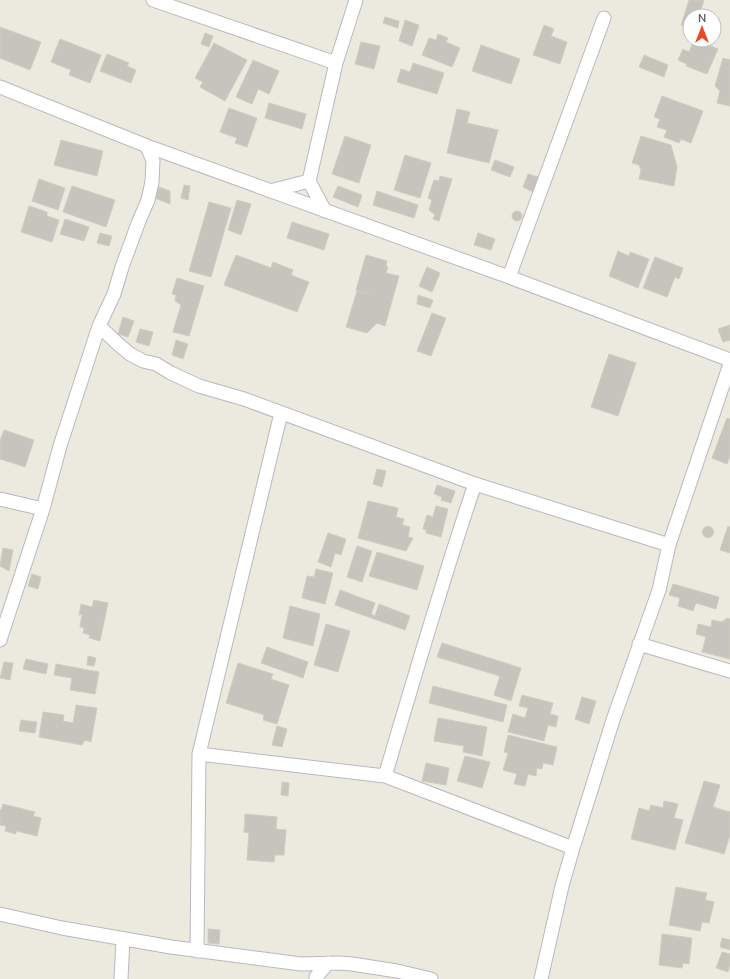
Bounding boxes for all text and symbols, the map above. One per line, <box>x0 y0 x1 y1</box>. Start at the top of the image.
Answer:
north arrow <box>682 8 722 48</box>
text: N <box>698 11 706 26</box>

